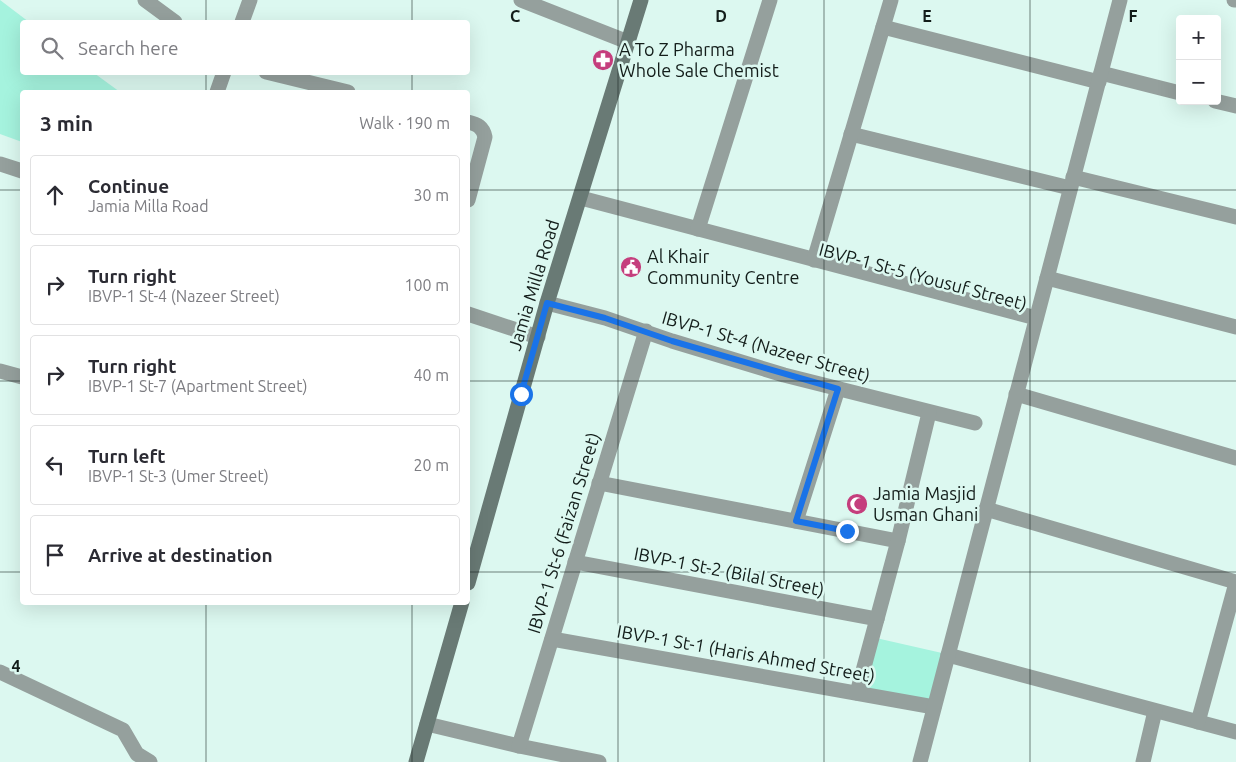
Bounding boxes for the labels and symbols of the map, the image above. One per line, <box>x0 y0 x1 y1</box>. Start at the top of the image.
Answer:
text: C <box>510 7 520 25</box>
text: D <box>715 7 727 25</box>
text: E <box>922 7 932 25</box>
text: F <box>1129 7 1138 25</box>
place label: A To Z Pharma Whole Sale Chemist <box>619 39 779 80</box>
pharmacy icon: A To Z Pharma Whole Sale Chemist <box>591 48 615 72</box>
street label: Jamia Milla Road <box>504 217 562 353</box>
street label: IBVP-1 St-5 (Yousuf Street) <box>817 239 1029 314</box>
place label: Al Khair Community Centre <box>647 246 799 287</box>
public building icon: Al Khair Community Centre <box>619 255 643 279</box>
street label: IBVP-1 St-4 (Nazeer Street) <box>660 307 873 386</box>
route start <box>510 383 533 406</box>
street label: IBVP-1 St-6 (Faizan Street) <box>523 430 604 636</box>
place label: Jamia Masjid Usman Ghani <box>873 483 978 524</box>
mosque icon: Jamia Masjid Usman Ghani <box>845 492 869 516</box>
route end <box>836 520 859 543</box>
street label: IBVP-1 St-2 (Bilal Street) <box>632 543 826 600</box>
street label: IBVP-1 St-1 (Haris Ahmed Street) <box>615 620 877 687</box>
text: 4 <box>11 657 21 675</box>

